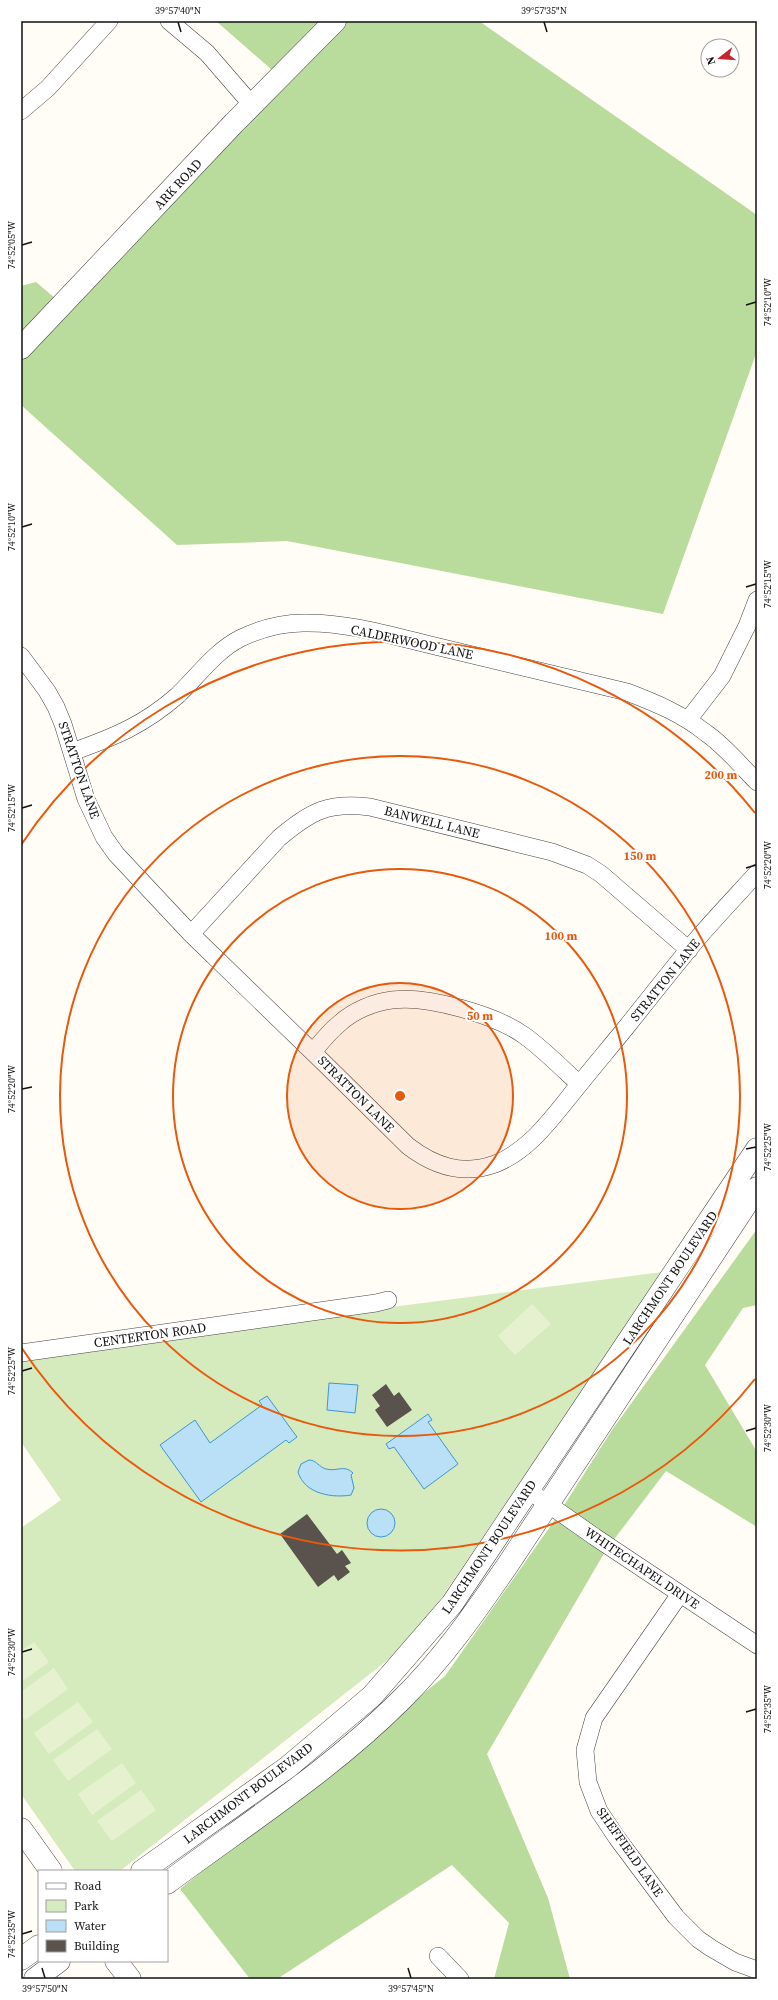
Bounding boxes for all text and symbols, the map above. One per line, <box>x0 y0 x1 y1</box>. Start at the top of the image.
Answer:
text: 39°57'40"N <box>155 4 201 17</box>
text: 39°57'35"N <box>521 4 567 17</box>
north arrow <box>700 38 740 78</box>
text: N <box>703 55 719 67</box>
street label: ARK ROAD <box>150 155 206 213</box>
text: 74°52'05"W <box>5 220 18 269</box>
text: 74°52'10"W <box>761 277 774 326</box>
text: 74°52'10"W <box>5 502 18 551</box>
text: 74°52'15"W <box>761 559 774 608</box>
street label: CALDERWOOD LANE <box>349 621 475 663</box>
street label: STRATTON LANE <box>54 719 104 821</box>
text: 200 m <box>705 767 738 783</box>
text: 74°52'15"W <box>5 783 18 832</box>
street label: BANWELL LANE <box>382 802 482 842</box>
text: 74°52'20"W <box>761 840 774 889</box>
text: 150 m <box>624 848 657 864</box>
text: 100 m <box>545 928 578 944</box>
street label: STRATTON LANE <box>626 935 704 1025</box>
text: 50 m <box>467 1008 493 1024</box>
street label: STRATTON LANE <box>314 1052 398 1136</box>
text: 74°52'20"W <box>5 1064 18 1113</box>
centre of rings <box>393 1089 407 1103</box>
text: 74°52'25"W <box>761 1122 774 1171</box>
street label: LARCHMONT BOULEVARD <box>619 1208 721 1348</box>
street label: CENTERTON ROAD <box>93 1319 207 1351</box>
text: 74°52'25"W <box>5 1346 18 1395</box>
text: 74°52'30"W <box>761 1403 774 1452</box>
street label: LARCHMONT BOULEVARD <box>438 1477 540 1617</box>
street label: WHITECHAPEL DRIVE <box>581 1523 703 1613</box>
text: 74°52'30"W <box>5 1627 18 1676</box>
text: 74°52'35"W <box>761 1684 774 1733</box>
street label: LARCHMONT BOULEVARD <box>180 1739 316 1847</box>
street label: SHEFFIELD LANE <box>593 1804 667 1900</box>
legend <box>38 1870 168 1962</box>
text: Road <box>74 1878 101 1894</box>
text: Park <box>74 1898 99 1914</box>
text: 74°52'35"W <box>5 1909 18 1958</box>
text: Water <box>74 1918 106 1934</box>
text: Building <box>74 1938 119 1954</box>
text: 39°57'50"N <box>22 1982 68 1995</box>
text: 39°57'45"N <box>388 1982 434 1995</box>

